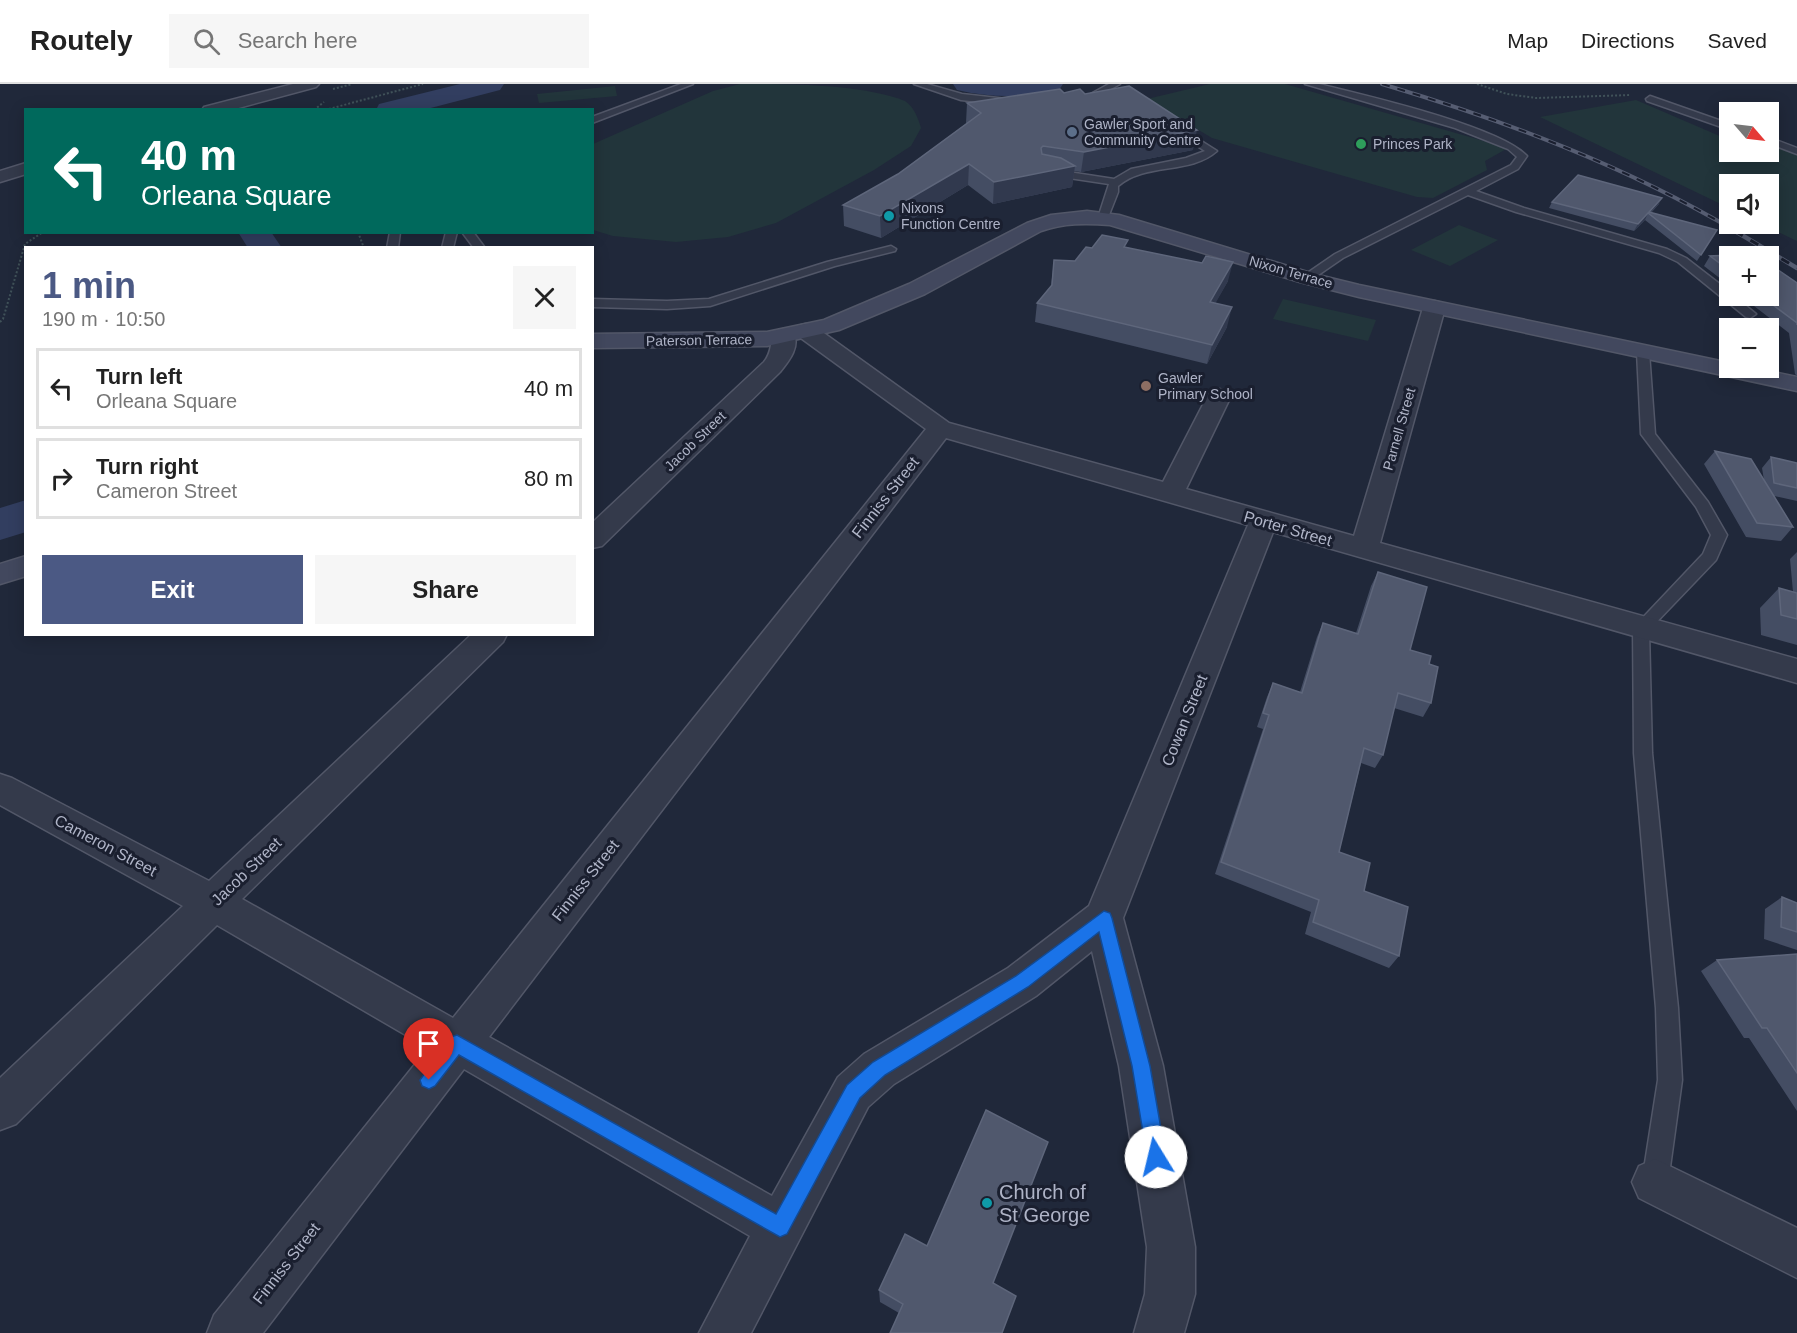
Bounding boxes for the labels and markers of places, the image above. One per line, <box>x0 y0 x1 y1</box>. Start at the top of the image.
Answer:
place label: Gawler Sport and Community Centre <box>1084 116 1201 148</box>
marker: Gawler Sport and Community Centre <box>1065 125 1079 139</box>
place label: Princes Park <box>1373 136 1453 152</box>
marker: Princes Park <box>1354 137 1368 151</box>
place label: Nixons Function Centre <box>901 200 1001 232</box>
marker: Nixons Function Centre <box>882 209 896 223</box>
place label: Gawler Primary School <box>1158 370 1253 402</box>
marker: Gawler Primary School <box>1139 379 1153 393</box>
pin <box>403 1018 454 1080</box>
place label: Church of St George <box>999 1181 1090 1226</box>
marker: Church of St George <box>980 1196 994 1210</box>

